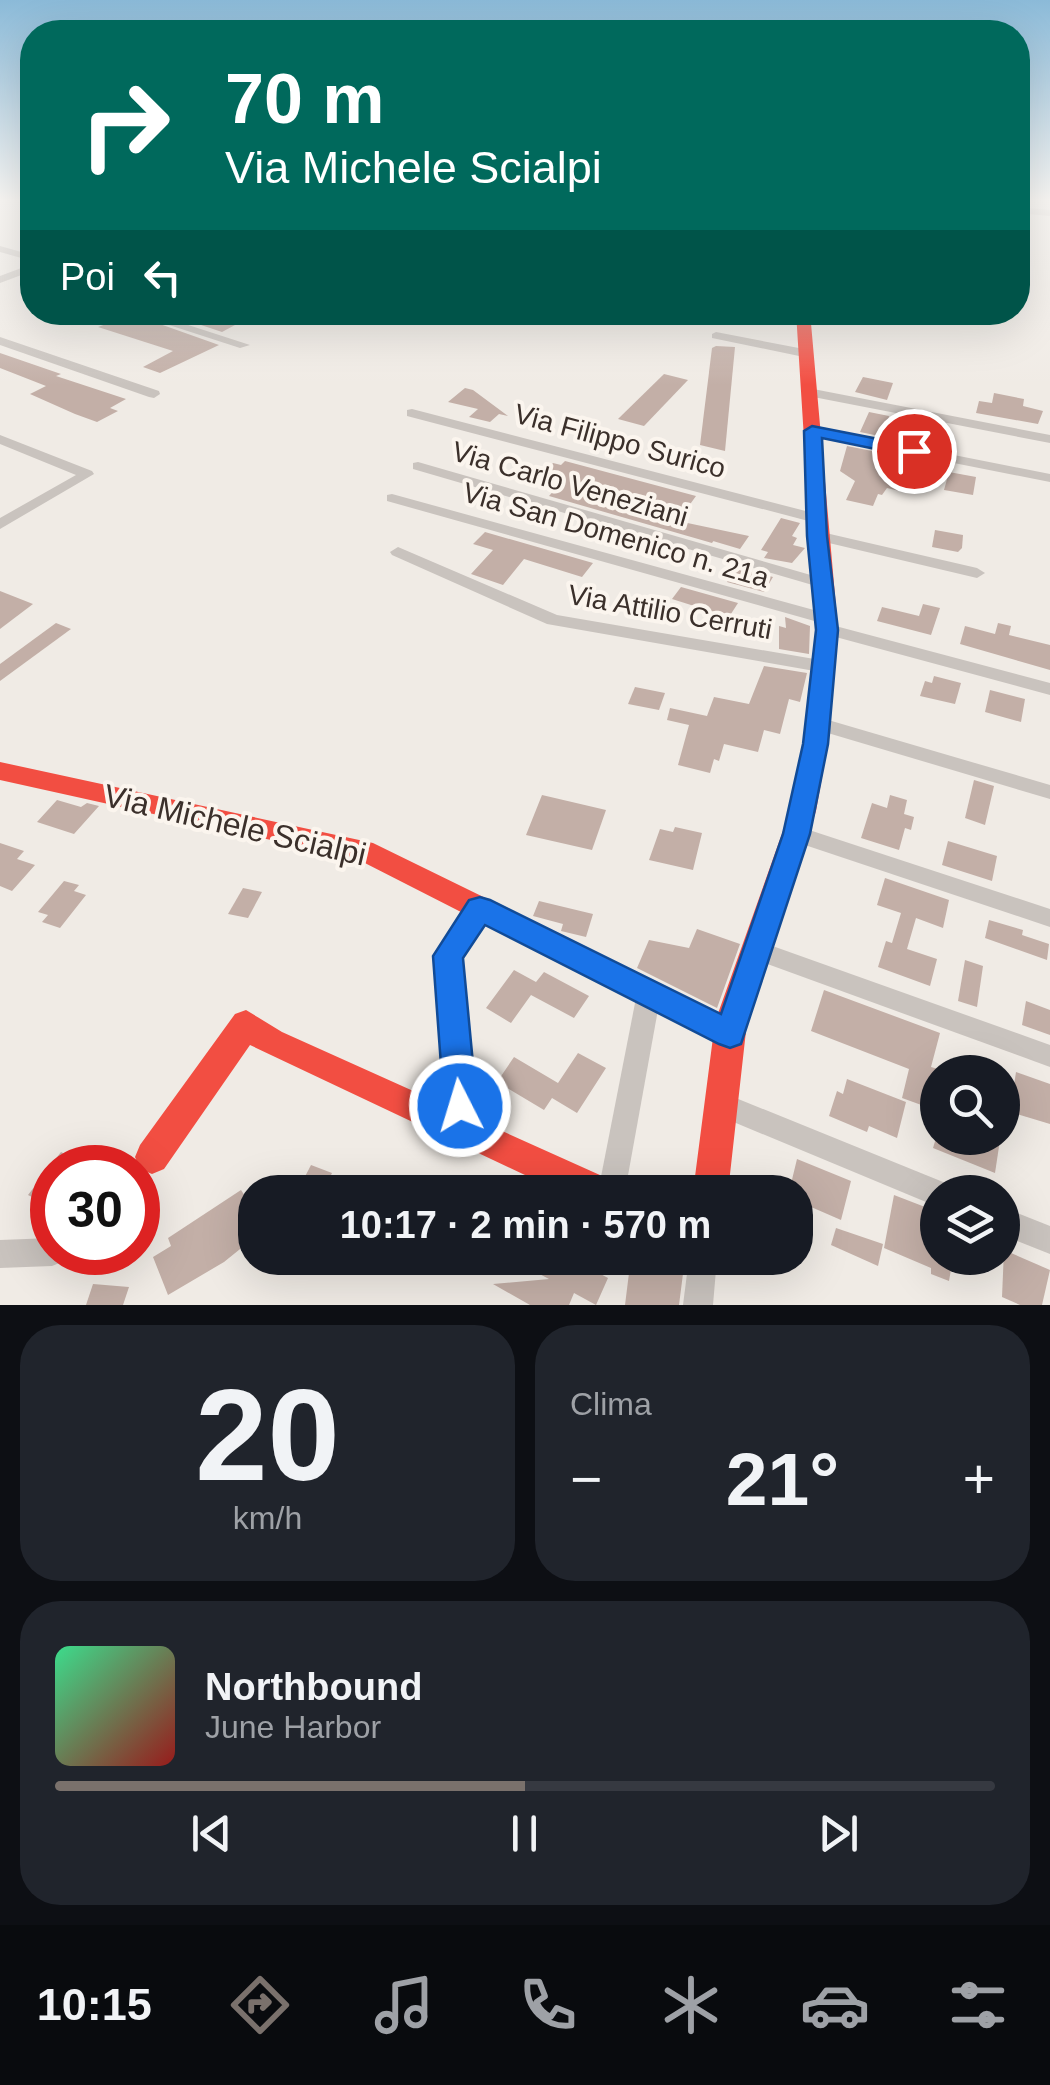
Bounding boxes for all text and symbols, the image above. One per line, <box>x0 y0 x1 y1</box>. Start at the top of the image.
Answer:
icon: right <box>60 60 190 190</box>
text: 70 m <box>225 60 385 138</box>
text: Via Michele Scialpi <box>225 142 602 193</box>
icon: left <box>135 250 190 305</box>
text: Poi <box>60 256 115 298</box>
street label: Via Filippo Surico <box>511 398 729 484</box>
pin <box>872 409 957 494</box>
icon: arrive <box>887 424 942 479</box>
street label: Via Carlo Veneziani <box>449 435 691 533</box>
street label: Via San Domenico n. 21a <box>459 476 773 594</box>
street label: Via Attilio Cerruti <box>566 579 774 645</box>
street label: Via Michele Scialpi <box>100 777 370 873</box>
position arrow <box>408 1054 512 1158</box>
map controls <box>920 1055 1020 1275</box>
button: search <box>920 1055 1020 1155</box>
speed limit sign: 30 <box>30 1145 160 1275</box>
button: layers <box>920 1175 1020 1275</box>
text: 10:17 · 2 min · 570 m <box>340 1204 711 1246</box>
text: 20 <box>195 1362 340 1508</box>
text: Clima <box>570 1386 652 1422</box>
text: 21° <box>726 1437 839 1521</box>
text: − <box>570 1448 602 1510</box>
text: + <box>963 1448 995 1510</box>
text: km/h <box>233 1500 302 1536</box>
text: Northbound <box>205 1666 422 1708</box>
text: June Harbor <box>205 1709 381 1745</box>
icon: previous <box>184 1806 239 1861</box>
icon: pause <box>497 1806 552 1861</box>
icon: next <box>811 1806 866 1861</box>
icon: directions <box>225 1970 295 2040</box>
icon: music <box>369 1970 439 2040</box>
icon: phone <box>513 1970 583 2040</box>
icon: climate <box>656 1970 726 2040</box>
icon: car <box>800 1970 870 2040</box>
icon: filters <box>943 1970 1013 2040</box>
text: 10:15 <box>37 1979 152 2030</box>

